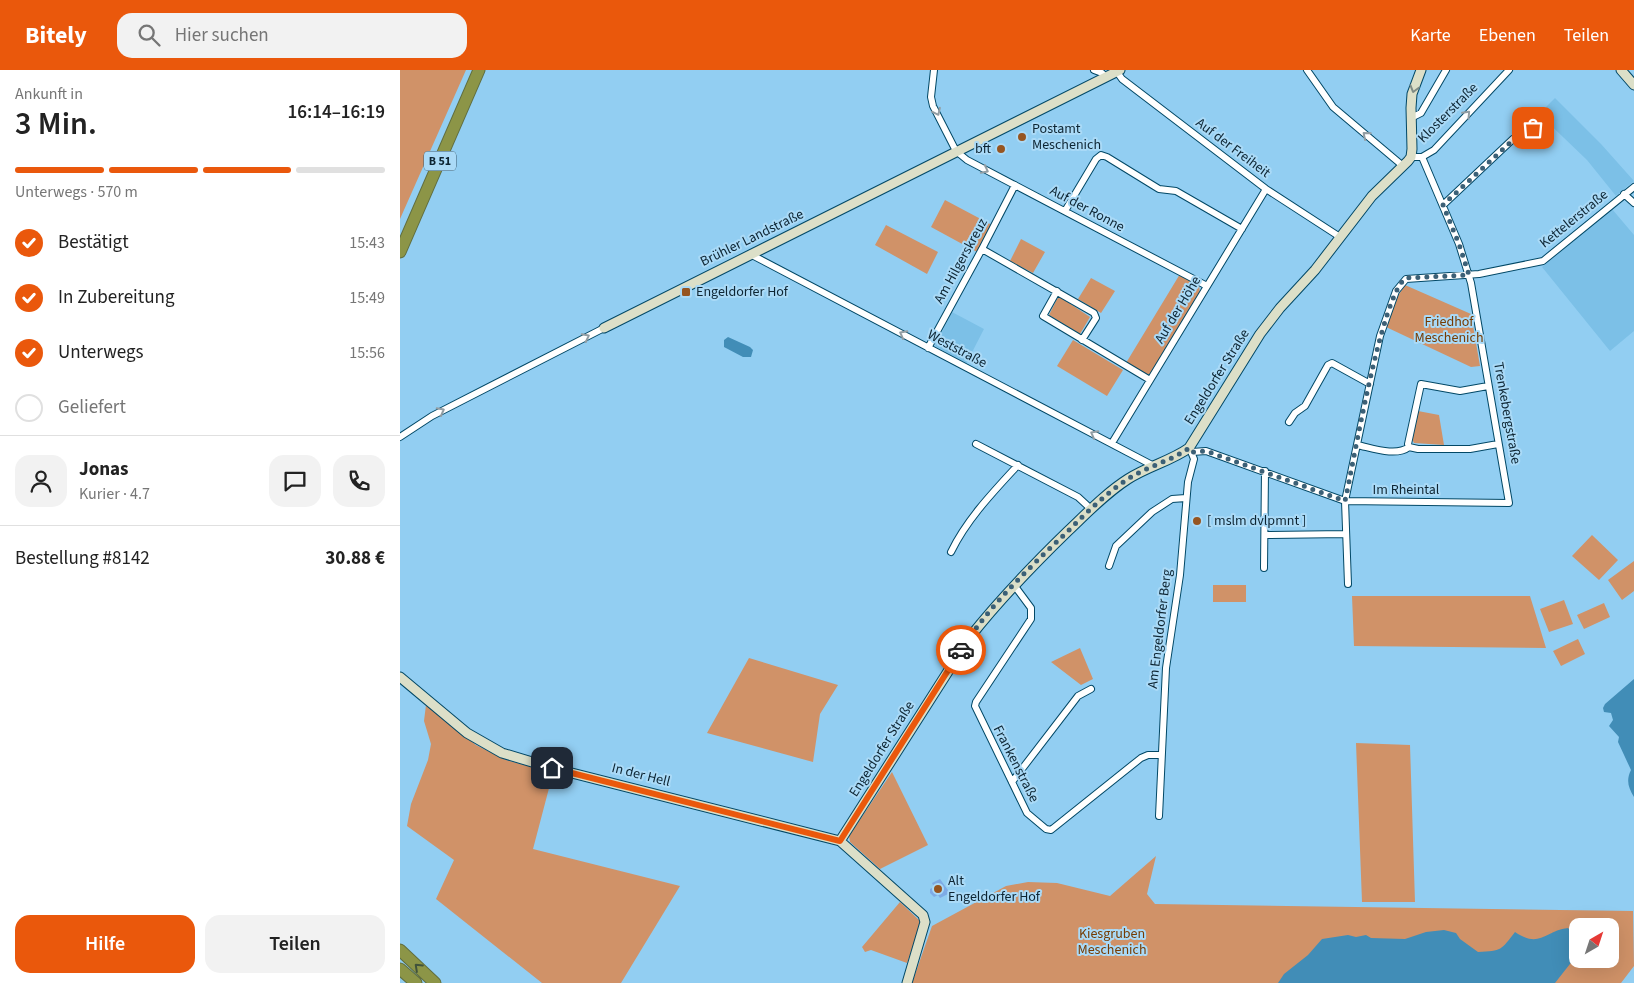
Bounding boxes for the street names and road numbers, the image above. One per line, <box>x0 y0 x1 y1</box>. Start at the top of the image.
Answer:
street label: Klosterstraße <box>1413 78 1483 148</box>
street label: Auf der Freiheit <box>1191 113 1275 183</box>
road number: B 51 <box>424 152 456 170</box>
street label: Auf der Ronne <box>1046 181 1128 237</box>
street label: Kettelerstraße <box>1535 185 1613 253</box>
street label: Brühler Landstraße <box>697 204 807 272</box>
street label: Am Hilgerskreuz <box>929 215 993 307</box>
street label: Auf der Höhe <box>1150 272 1206 348</box>
street label: Weststraße <box>924 325 990 373</box>
street label: Engeldorfer Straße <box>1179 325 1255 429</box>
street label: Trenkebergstraße <box>1488 360 1526 466</box>
street label: Im Rheintal <box>1373 480 1440 500</box>
street label: Am Engeldorfer Berg <box>1143 568 1177 690</box>
street label: Engeldorfer Straße <box>844 697 920 801</box>
street label: Frankenstraße <box>988 722 1044 806</box>
street label: In der Hell <box>610 758 673 792</box>

